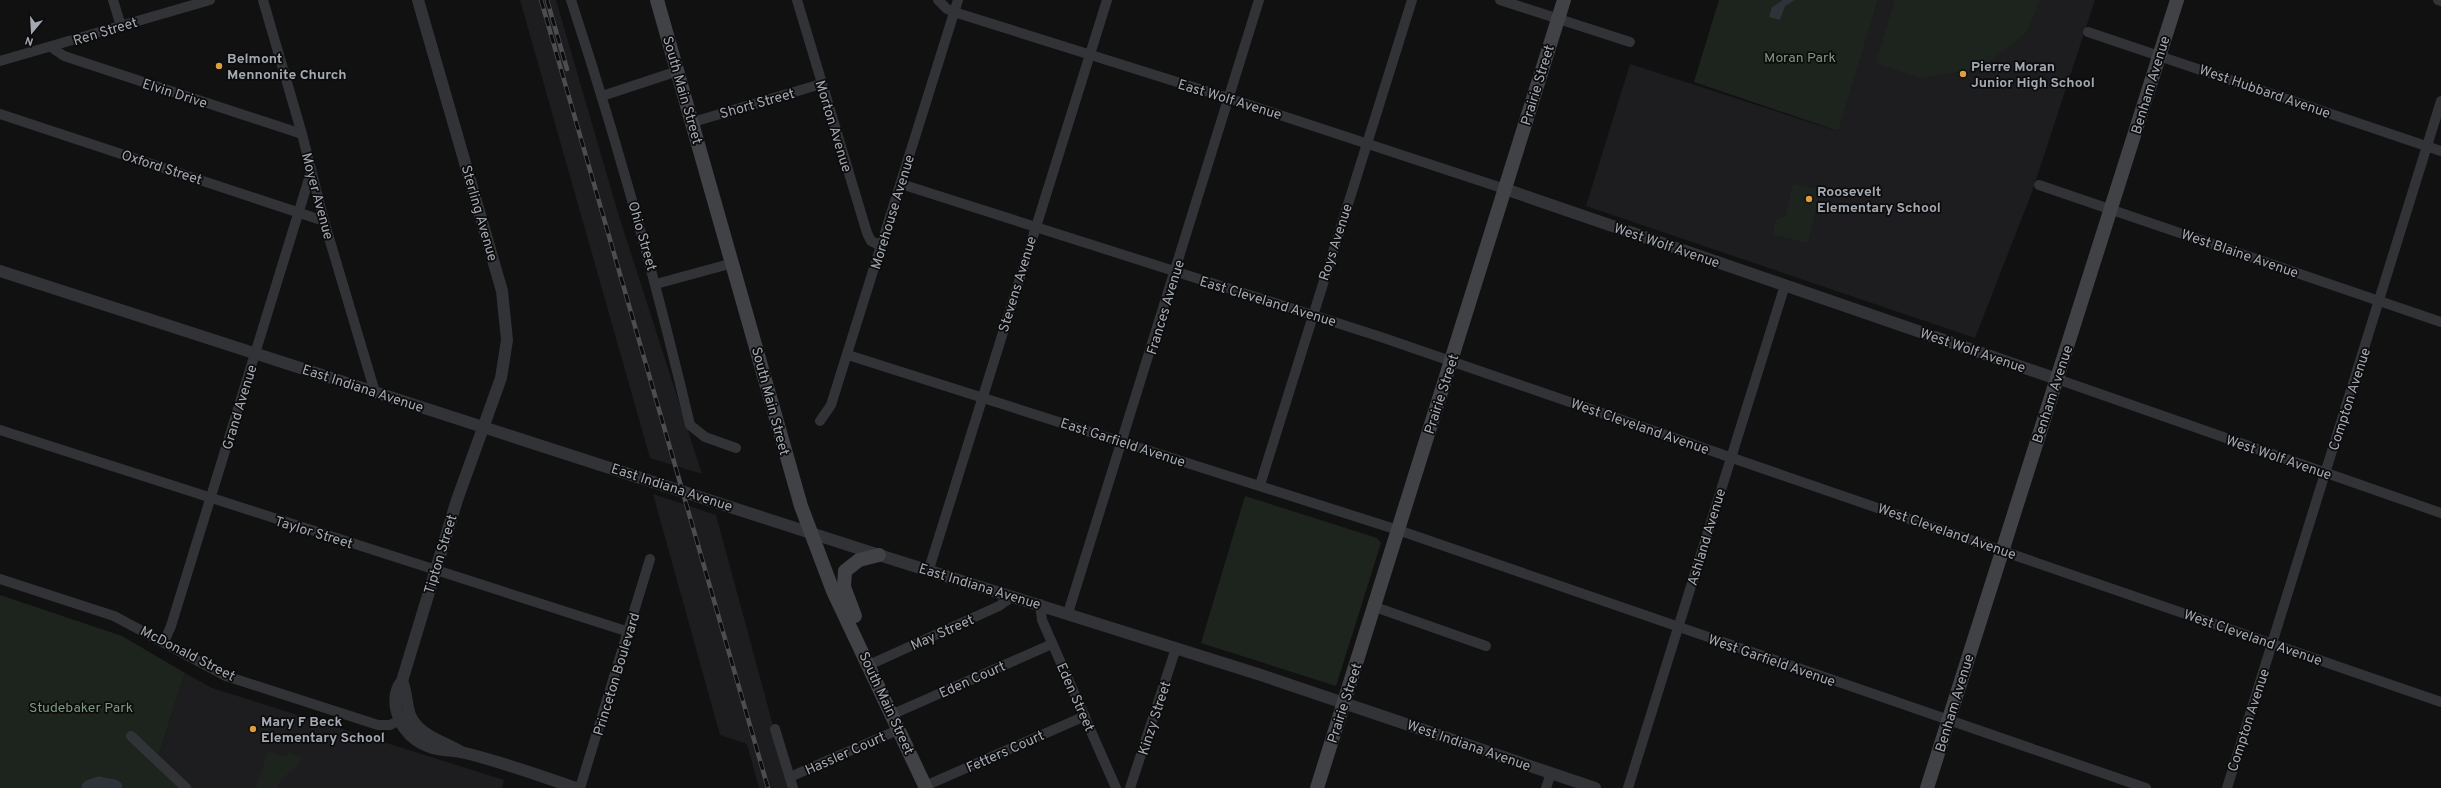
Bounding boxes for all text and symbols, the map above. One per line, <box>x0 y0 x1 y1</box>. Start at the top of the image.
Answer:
north arrow <box>12 12 52 52</box>
street label: Ren Street <box>71 15 140 50</box>
text: N <box>23 33 35 48</box>
street label: South Main Street <box>658 34 705 146</box>
street label: Benham Avenue <box>2128 34 2174 137</box>
street label: Prairie Street <box>1518 43 1559 128</box>
park label: Moran Park <box>1764 50 1836 67</box>
place label: Belmont Mennonite Church <box>227 51 347 84</box>
place label: Pierre Moran Junior High School <box>1971 59 2095 92</box>
marker: Belmont Mennonite Church <box>214 61 224 71</box>
street label: West Hubbard Avenue <box>2197 62 2332 123</box>
marker: Pierre Moran Junior High School <box>1958 69 1968 79</box>
street label: Elvin Drive <box>140 76 209 113</box>
street label: East Wolf Avenue <box>1176 77 1283 124</box>
street label: Morton Avenue <box>811 79 855 174</box>
street label: Short Street <box>718 86 797 123</box>
street label: Oxford Street <box>119 147 204 189</box>
street label: Moyer Avenue <box>297 151 336 242</box>
street label: Morehouse Avenue <box>868 153 919 272</box>
street label: Sterling Avenue <box>457 163 500 263</box>
place label: Roosevelt Elementary School <box>1817 184 1941 217</box>
marker: Roosevelt Elementary School <box>1804 194 1814 204</box>
street label: Ohio Street <box>624 200 660 273</box>
street label: Roys Avenue <box>1316 202 1357 283</box>
street label: West Wolf Avenue <box>1611 220 1722 272</box>
street label: West Blaine Avenue <box>2179 226 2300 282</box>
street label: Stevens Avenue <box>996 234 1041 334</box>
street label: Frances Avenue <box>1144 258 1189 357</box>
street label: East Cleveland Avenue <box>1197 274 1338 331</box>
street label: West Wolf Avenue <box>1917 325 2028 377</box>
street label: Benham Avenue <box>2030 343 2077 445</box>
street label: South Main Street <box>747 345 792 457</box>
street label: Compton Avenue <box>2326 346 2375 453</box>
street label: Prairie Street <box>1421 352 1463 437</box>
street label: East Indiana Avenue <box>300 362 425 417</box>
street label: Grand Avenue <box>219 363 261 452</box>
street label: West Cleveland Avenue <box>1568 396 1711 459</box>
street label: East Garfield Avenue <box>1058 415 1187 472</box>
street label: West Wolf Avenue <box>2223 432 2334 484</box>
street label: East Indiana Avenue <box>609 461 734 516</box>
street label: Ashland Avenue <box>1685 487 1730 588</box>
street label: West Cleveland Avenue <box>1875 501 2018 564</box>
street label: Tipton Street <box>421 513 462 596</box>
street label: Taylor Street <box>272 514 355 553</box>
street label: East Indiana Avenue <box>917 561 1043 614</box>
street label: West Cleveland Avenue <box>2181 607 2324 670</box>
street label: Princeton Boulevard <box>591 611 644 738</box>
street label: May Street <box>908 612 977 655</box>
street label: McDonald Street <box>137 623 238 686</box>
street label: West Garfield Avenue <box>1706 632 1837 691</box>
street label: South Main Street <box>854 650 917 758</box>
street label: Benham Avenue <box>1932 652 1978 755</box>
street label: Eden Court <box>937 658 1008 702</box>
street label: Eden Street <box>1052 661 1097 734</box>
street label: Prairie Street <box>1324 661 1366 746</box>
street label: Compton Avenue <box>2225 667 2274 774</box>
street label: Kinzy Street <box>1135 679 1175 758</box>
park label: Studebaker Park <box>29 700 133 717</box>
place label: Mary F Beck Elementary School <box>261 714 385 747</box>
street label: West Indiana Avenue <box>1404 717 1533 776</box>
marker: Mary F Beck Elementary School <box>248 724 258 734</box>
street label: Fetters Court <box>964 728 1047 777</box>
street label: Hassler Court <box>803 729 888 780</box>

